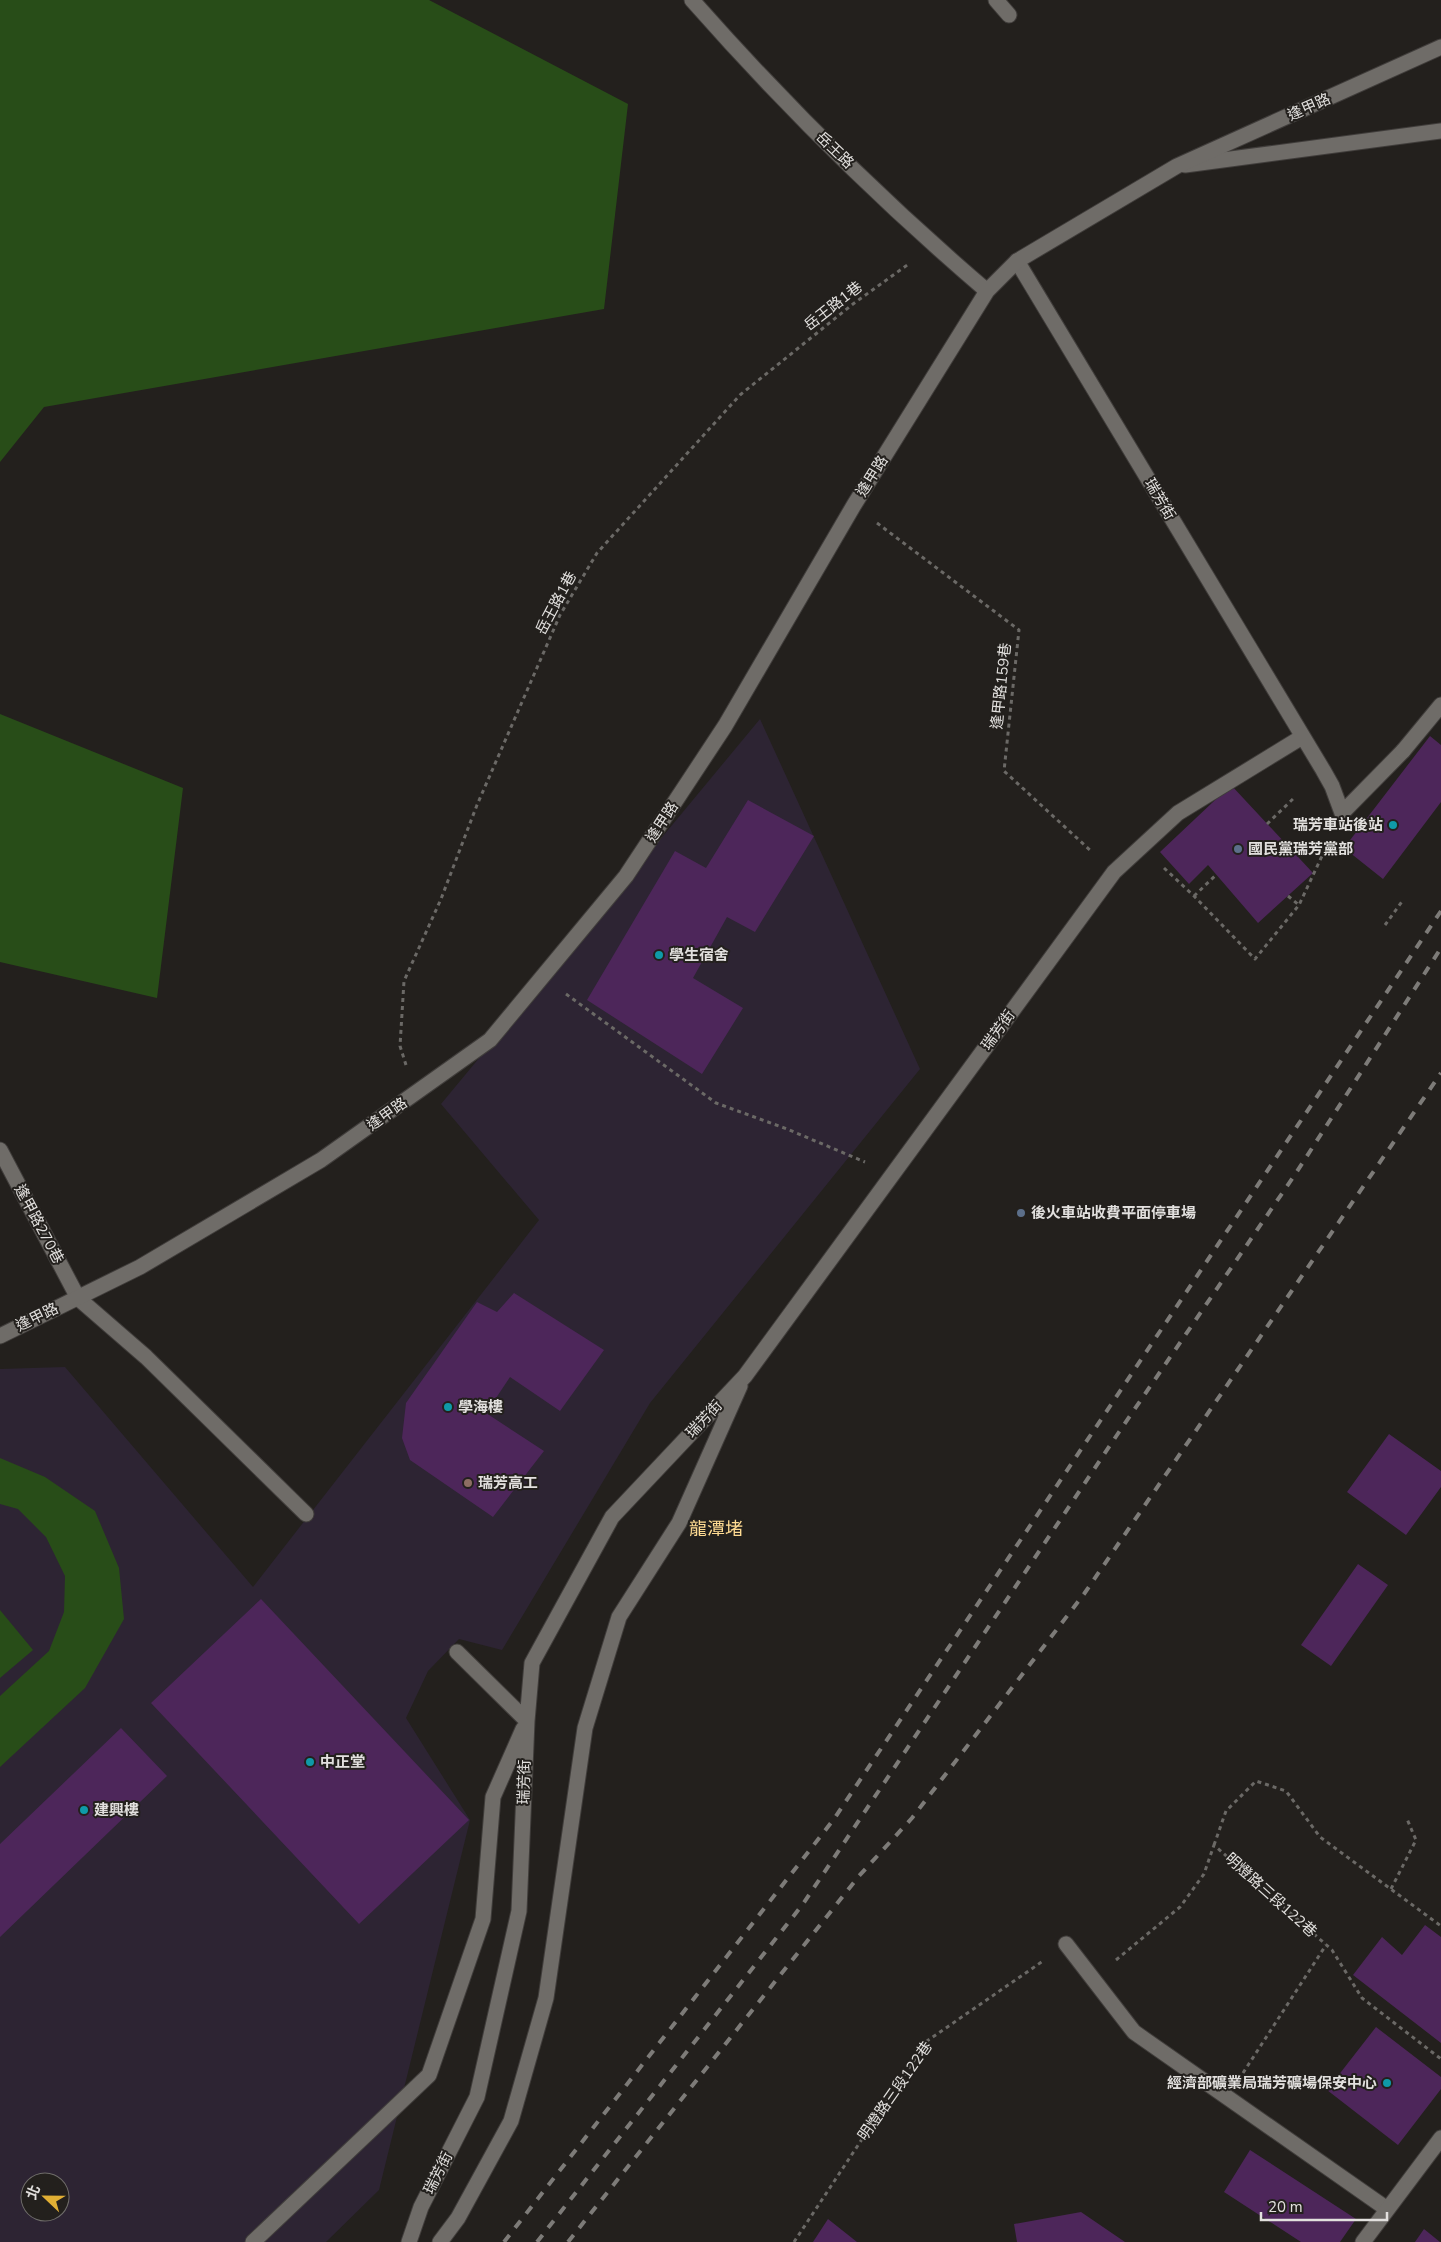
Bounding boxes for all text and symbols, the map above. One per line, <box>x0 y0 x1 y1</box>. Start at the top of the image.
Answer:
street label: 逢甲路 <box>1284 89 1334 125</box>
street label: 岳王路 <box>812 127 858 173</box>
street label: 岳王路1巷 <box>800 277 866 335</box>
street label: 逢甲路 <box>852 452 892 500</box>
street label: 瑞芳街 <box>1140 475 1180 523</box>
street label: 岳王路1巷 <box>531 568 581 638</box>
street label: 逢甲路159巷 <box>987 642 1015 730</box>
street label: 逢甲路 <box>641 798 683 846</box>
place label: 瑞芳車站後站 <box>1293 815 1383 835</box>
marker: 瑞芳車站後站 <box>1387 819 1399 831</box>
place label: 國民黨瑞芳黨部 <box>1248 839 1353 859</box>
marker: 國民黨瑞芳黨部 <box>1232 843 1244 855</box>
place label: 學生宿舍 <box>669 945 729 965</box>
marker: 學生宿舍 <box>653 949 665 961</box>
street label: 瑞芳街 <box>977 1006 1019 1054</box>
street label: 逢甲路 <box>363 1093 411 1135</box>
street label: 逢甲路270巷 <box>10 1181 68 1267</box>
place label: 後火車站收費平面停車場 <box>1031 1203 1196 1223</box>
marker: 後火車站收費平面停車場 <box>1015 1207 1027 1219</box>
street label: 逢甲路 <box>12 1298 62 1336</box>
street label: 瑞芳街 <box>681 1396 727 1442</box>
place label: 學海樓 <box>458 1397 503 1417</box>
marker: 學海樓 <box>442 1401 454 1413</box>
place label: 瑞芳高工 <box>478 1473 538 1493</box>
marker: 瑞芳高工 <box>462 1477 474 1489</box>
district label: 龍潭堵 <box>689 1517 743 1541</box>
place label: 中正堂 <box>320 1752 365 1772</box>
marker: 中正堂 <box>304 1756 316 1768</box>
street label: 瑞芳街 <box>513 1759 535 1805</box>
place label: 建興樓 <box>94 1800 139 1820</box>
marker: 建興樓 <box>78 1804 90 1816</box>
street label: 明燈路三段122巷 <box>1221 1848 1321 1942</box>
street label: 明燈路三段122巷 <box>853 2037 937 2145</box>
place label: 經濟部礦業局瑞芳礦場保安中心 <box>1167 2073 1377 2093</box>
marker: 經濟部礦業局瑞芳礦場保安中心 <box>1381 2077 1393 2089</box>
street label: 瑞芳街 <box>419 2148 457 2198</box>
north arrow <box>20 2172 70 2222</box>
text: 北 <box>22 2182 45 2202</box>
scale bar <box>1261 2190 1387 2222</box>
text: 20 m <box>1268 2197 1303 2217</box>

